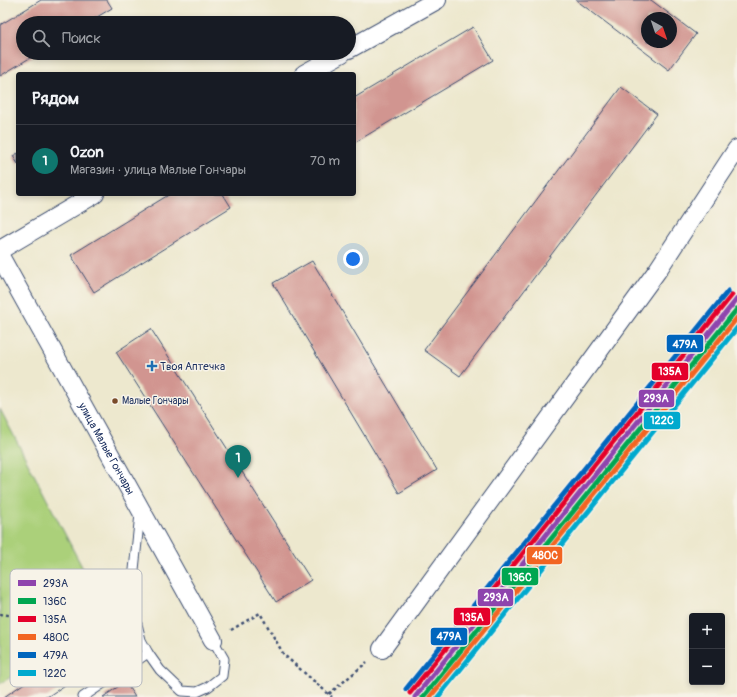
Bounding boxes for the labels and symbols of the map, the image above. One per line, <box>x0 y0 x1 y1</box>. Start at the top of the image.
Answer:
north arrow <box>641 12 677 48</box>
your location <box>343 249 363 269</box>
line badge: 479А <box>666 334 704 353</box>
text: 479А <box>671 338 698 351</box>
place label: Твоя Аптечка <box>160 360 225 373</box>
marker: Твоя Аптечка <box>147 361 157 371</box>
line badge: 135А <box>651 362 689 381</box>
text: 135А <box>658 365 683 378</box>
line badge: 293А <box>638 389 675 408</box>
text: 293А <box>643 392 669 405</box>
place label: Малые Гончары <box>122 395 189 407</box>
marker: Малые Гончары <box>110 396 120 406</box>
street label: улица Малые Гончары <box>76 399 137 497</box>
line badge: 122С <box>643 411 681 430</box>
text: 122С <box>650 414 674 427</box>
pin: 1 <box>225 445 251 478</box>
line badge: 480С <box>526 546 563 565</box>
text: 480С <box>531 549 558 562</box>
line badge: 136С <box>501 567 539 586</box>
legend <box>10 569 142 687</box>
text: 136С <box>508 571 532 584</box>
text: 293А <box>43 577 68 590</box>
line badge: 293А <box>477 588 514 607</box>
text: 293А <box>483 591 509 604</box>
text: 136С <box>43 595 67 608</box>
line badge: 135А <box>453 607 491 626</box>
text: 135А <box>460 611 485 624</box>
text: 135А <box>43 613 67 626</box>
line badge: 479А <box>430 627 468 646</box>
text: 479А <box>435 630 462 643</box>
text: 480С <box>43 631 69 644</box>
text: 479А <box>43 649 68 662</box>
text: 122С <box>43 667 67 680</box>

